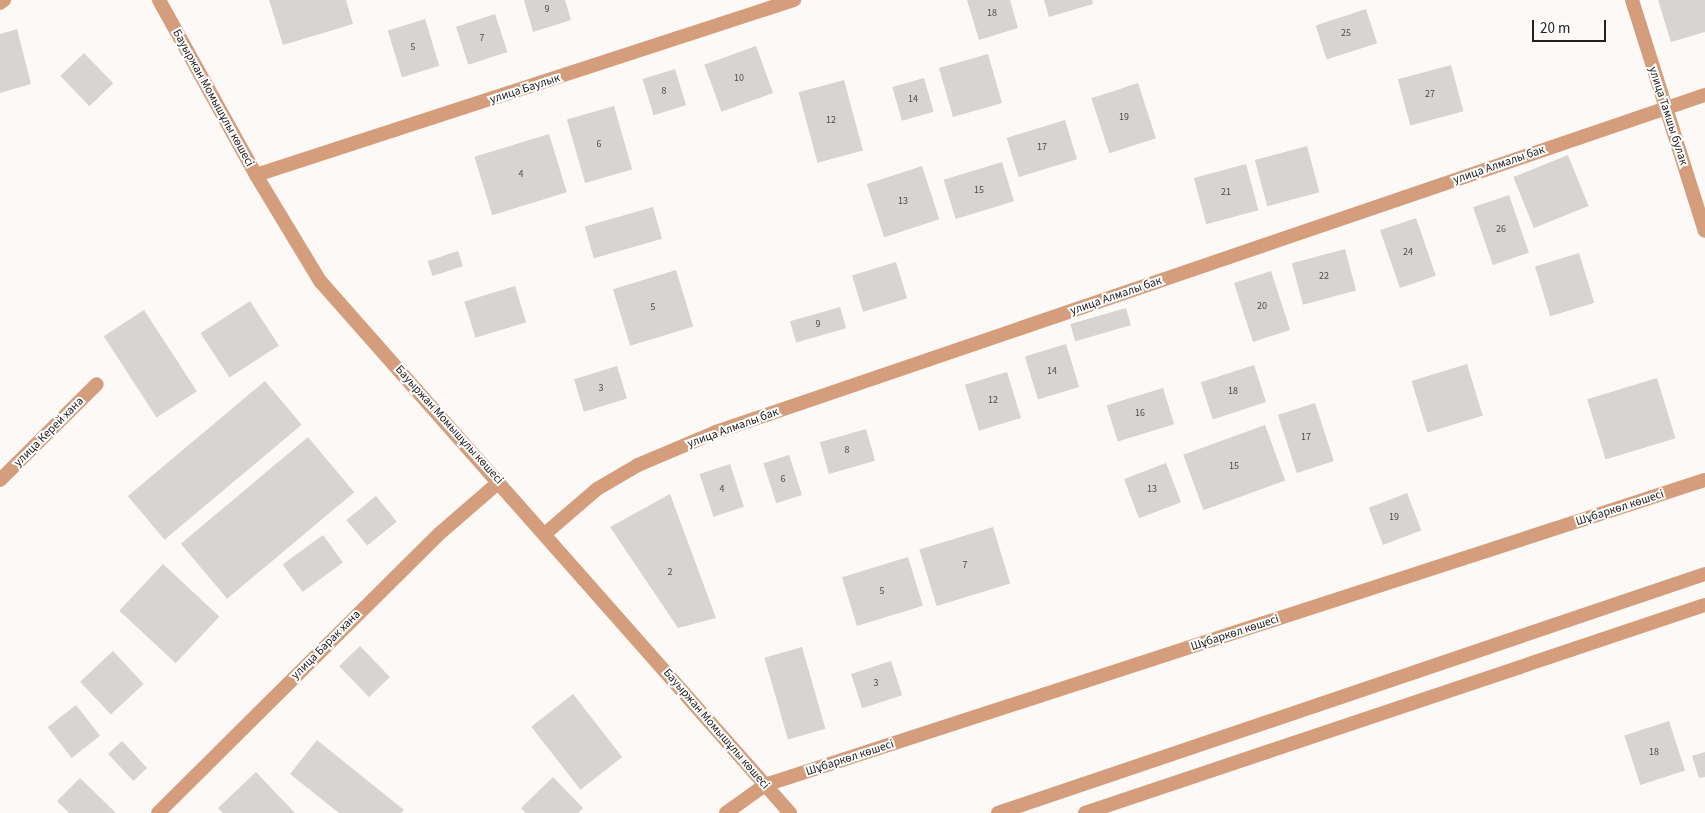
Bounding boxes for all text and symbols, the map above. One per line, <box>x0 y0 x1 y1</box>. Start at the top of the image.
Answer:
house number: 9 <box>545 4 549 16</box>
house number: 18 <box>987 8 997 20</box>
scale bar <box>1535 10 1609 42</box>
text: 20 m <box>1540 18 1570 39</box>
street label: Бауыржан Момышұлы көшесі <box>169 27 257 169</box>
house number: 25 <box>1341 28 1351 40</box>
house number: 7 <box>480 33 484 45</box>
house number: 5 <box>411 42 415 54</box>
street label: улица Тамшы булак <box>1645 65 1691 167</box>
street label: улица Баулык <box>488 71 562 107</box>
house number: 10 <box>734 73 744 85</box>
house number: 8 <box>662 86 666 98</box>
house number: 27 <box>1425 89 1435 101</box>
house number: 14 <box>908 94 918 106</box>
house number: 19 <box>1119 112 1129 124</box>
house number: 12 <box>826 115 836 127</box>
house number: 6 <box>597 139 601 151</box>
house number: 17 <box>1037 142 1047 154</box>
street label: улица Алмалы бак <box>1451 143 1547 187</box>
house number: 4 <box>519 169 523 181</box>
house number: 15 <box>974 185 984 197</box>
house number: 21 <box>1221 187 1231 199</box>
house number: 13 <box>898 196 908 208</box>
house number: 26 <box>1496 224 1506 236</box>
house number: 24 <box>1403 247 1413 259</box>
house number: 22 <box>1319 271 1329 283</box>
street label: улица Алмалы бак <box>1068 274 1164 318</box>
house number: 20 <box>1257 301 1267 313</box>
house number: 5 <box>651 302 655 314</box>
house number: 9 <box>816 319 820 331</box>
street label: Бауыржан Момышұлы көшесі <box>392 363 506 487</box>
house number: 14 <box>1047 366 1057 378</box>
house number: 3 <box>599 383 603 395</box>
house number: 18 <box>1228 386 1238 398</box>
street label: улица Керей хана <box>11 394 87 470</box>
house number: 12 <box>988 395 998 407</box>
street label: улица Алмалы бак <box>685 405 781 451</box>
house number: 16 <box>1135 408 1145 420</box>
house number: 17 <box>1301 432 1311 444</box>
house number: 8 <box>845 445 849 457</box>
house number: 15 <box>1229 461 1239 473</box>
house number: 6 <box>781 474 785 486</box>
house number: 4 <box>720 484 724 496</box>
house number: 13 <box>1147 484 1157 496</box>
street label: Шұбаркөл көшесі <box>1574 487 1666 529</box>
house number: 19 <box>1389 512 1399 524</box>
house number: 7 <box>963 560 967 572</box>
house number: 2 <box>668 567 672 579</box>
house number: 5 <box>880 586 884 598</box>
street label: улица Барак хана <box>288 607 364 683</box>
street label: Шұбаркөл көшесі <box>1189 612 1281 654</box>
street label: Бауыржан Момышұлы көшесі <box>660 666 772 792</box>
house number: 3 <box>874 678 878 690</box>
street label: Шұбаркөл көшесі <box>804 737 896 779</box>
house number: 18 <box>1649 747 1659 759</box>

